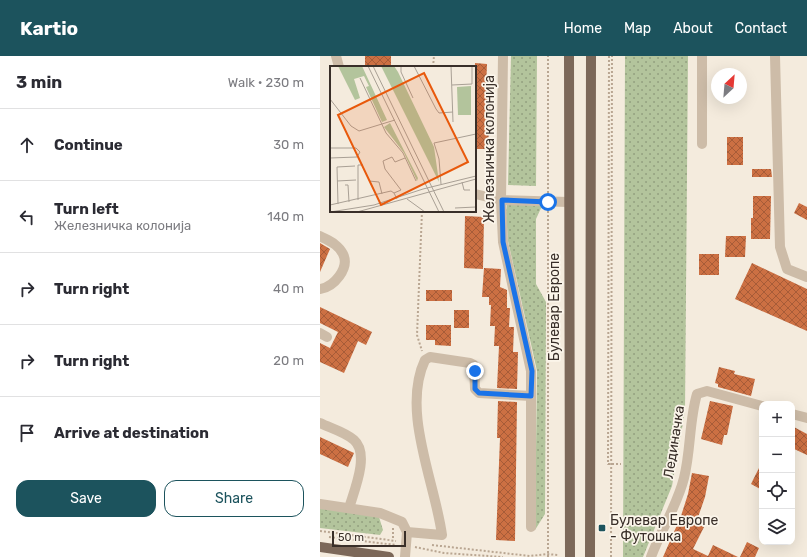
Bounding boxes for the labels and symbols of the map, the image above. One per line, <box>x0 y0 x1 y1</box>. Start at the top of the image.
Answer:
inset map <box>330 66 476 212</box>
north arrow <box>711 68 747 104</box>
street label: Железничка колонија <box>481 75 498 223</box>
route start <box>539 193 557 211</box>
street label: Булевар Европе <box>546 253 563 361</box>
route end <box>466 362 484 380</box>
street label: Лединачка <box>660 404 688 480</box>
place label: Булевар Европе - Футошка <box>610 512 719 545</box>
marker: Булевар Европе - Футошка <box>597 523 607 533</box>
scale bar <box>332 529 406 548</box>

